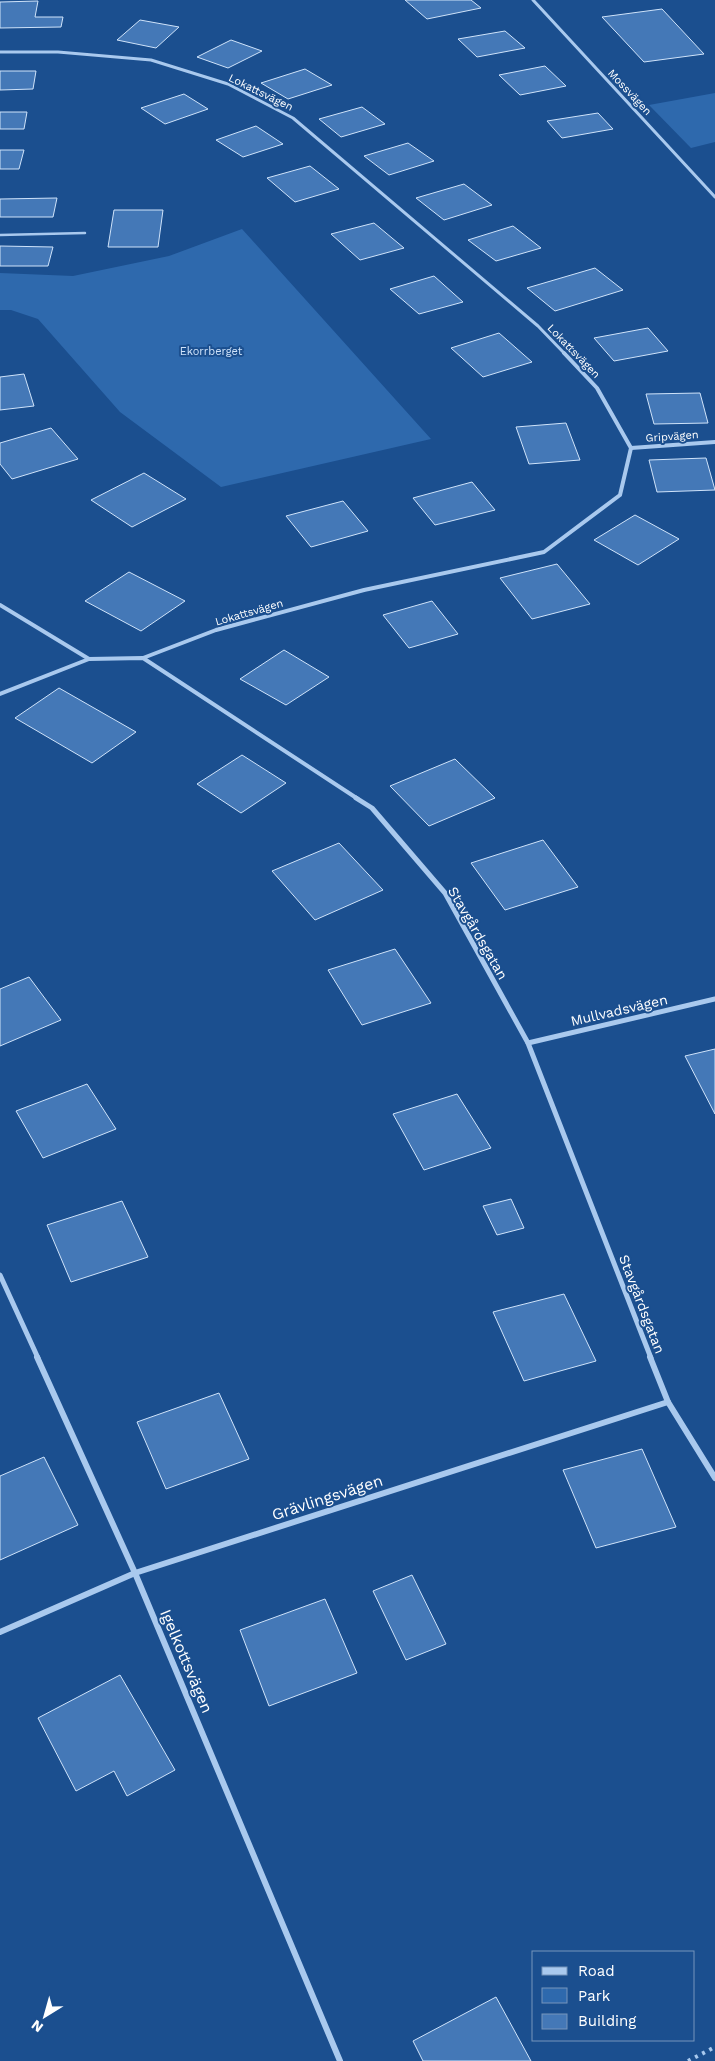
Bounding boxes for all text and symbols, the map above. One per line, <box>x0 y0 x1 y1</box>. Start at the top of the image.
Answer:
street label: Mossvägen <box>605 67 654 118</box>
street label: Lokattsvägen <box>226 71 295 114</box>
street label: Lokattsvägen <box>545 322 603 381</box>
park label: Ekorrberget <box>180 345 243 358</box>
street label: Gripvägen <box>645 428 699 445</box>
street label: Lokattsvägen <box>214 597 285 628</box>
street label: Stavgårdsgatan <box>445 884 511 982</box>
street label: Mullvadsvägen <box>569 991 669 1029</box>
street label: Stavgårdsgatan <box>616 1252 668 1356</box>
street label: Grävlingsvägen <box>269 1471 385 1524</box>
street label: Igelkottsvägen <box>156 1606 217 1716</box>
legend <box>532 1951 695 2041</box>
text: Road <box>578 1962 615 1980</box>
text: Park <box>578 1987 611 2005</box>
north arrow <box>20 1991 70 2041</box>
text: Building <box>578 2012 636 2030</box>
text: N <box>28 2017 46 2036</box>

